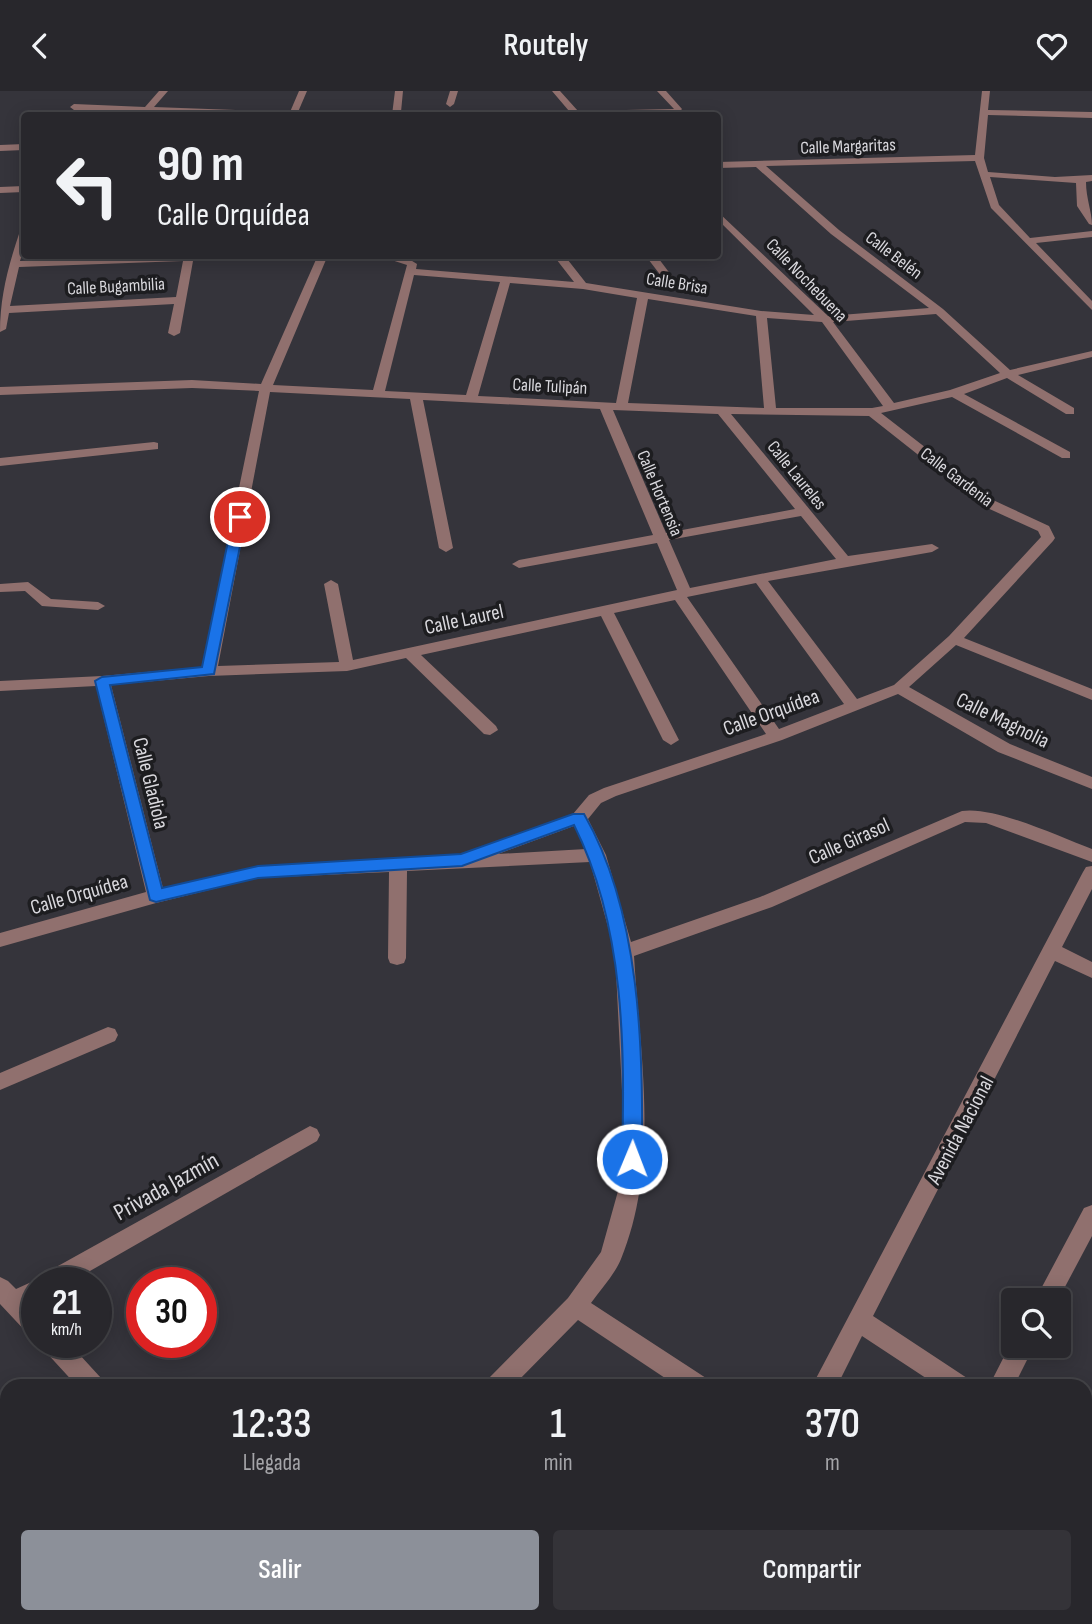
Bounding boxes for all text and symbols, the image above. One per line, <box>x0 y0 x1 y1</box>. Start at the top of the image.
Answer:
text: Routely <box>504 26 588 65</box>
icon: back <box>21 27 59 65</box>
icon: heart <box>1033 27 1071 65</box>
street label: Calle Margaritas <box>800 134 896 159</box>
text: 90 m <box>157 136 244 195</box>
icon: left <box>42 140 133 231</box>
text: Calle Orquídea <box>157 196 310 235</box>
street label: Calle Belén <box>861 227 926 284</box>
street label: Calle Nochebuena <box>762 234 852 326</box>
street label: Calle Brisa <box>645 268 709 299</box>
street label: Calle Bugambilia <box>67 273 166 300</box>
street label: Calle Tulipán <box>512 374 588 399</box>
street label: Calle Laureles <box>763 437 831 514</box>
street label: Calle Gardenia <box>916 443 997 512</box>
street label: Calle Hortensia <box>632 447 687 539</box>
pin <box>210 487 270 547</box>
icon: arrive <box>221 498 259 536</box>
street label: Calle Laurel <box>422 599 506 640</box>
street label: Calle Orquídea <box>720 684 823 741</box>
street label: Calle Magnolia <box>952 687 1053 754</box>
street label: Calle Gladiola <box>127 735 174 831</box>
street label: Calle Girasol <box>805 813 894 870</box>
street label: Calle Orquídea <box>28 869 131 920</box>
street label: Avenida Nacional <box>921 1072 999 1190</box>
position arrow <box>595 1122 669 1196</box>
street label: Privada Jazmín <box>109 1146 224 1227</box>
speed limit sign: 30 <box>126 1267 217 1358</box>
text: 21 <box>52 1282 81 1325</box>
map controls <box>1001 1288 1071 1358</box>
button: search <box>1001 1288 1071 1358</box>
text: km/h <box>51 1319 82 1340</box>
text: 12:33 <box>232 1399 312 1450</box>
text: 1 <box>550 1399 566 1450</box>
text: 370 <box>805 1399 860 1450</box>
text: Llegada <box>243 1449 301 1477</box>
text: min <box>544 1449 573 1477</box>
text: m <box>825 1449 840 1477</box>
button: Salir <box>21 1530 539 1610</box>
button: Compartir <box>553 1530 1071 1610</box>

